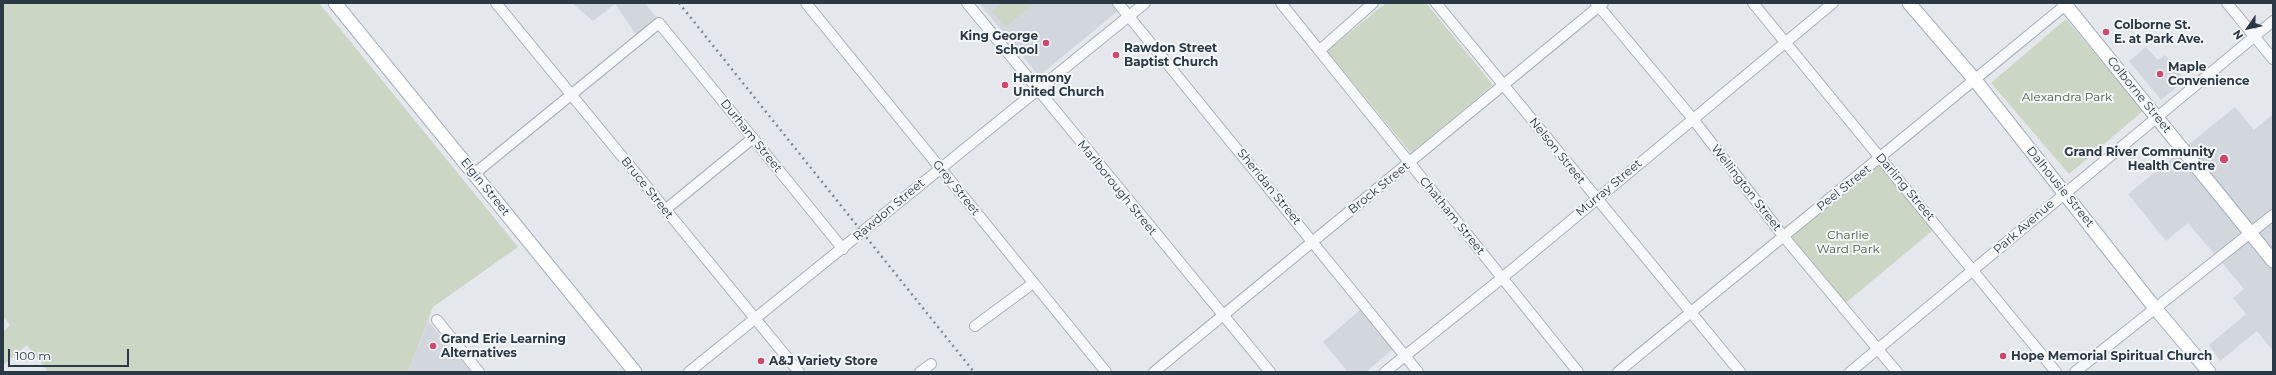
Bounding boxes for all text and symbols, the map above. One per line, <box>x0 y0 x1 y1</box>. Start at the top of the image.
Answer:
north arrow <box>2228 8 2268 48</box>
place label: Colborne St. E. at Park Ave. <box>2114 18 2204 46</box>
marker: Colborne St. E. at Park Ave. <box>2101 27 2111 37</box>
text: N <box>2230 27 2246 42</box>
place label: King George School <box>960 29 1038 57</box>
marker: King George School <box>1041 38 1051 48</box>
place label: Rawdon Street Baptist Church <box>1124 41 1218 69</box>
marker: Rawdon Street Baptist Church <box>1111 50 1121 60</box>
street label: Colborne Street <box>2104 54 2174 136</box>
place label: Maple Convenience <box>2168 60 2249 88</box>
marker: Maple Convenience <box>2155 69 2165 79</box>
place label: Harmony United Church <box>1013 71 1104 99</box>
marker: Harmony United Church <box>1000 80 1010 90</box>
park label: Alexandra Park <box>2022 90 2112 104</box>
street label: Durham Street <box>717 96 785 176</box>
street label: Nelson Street <box>1526 115 1588 187</box>
street label: Marlborough Street <box>1074 138 1160 238</box>
street label: Wellington Street <box>1708 142 1784 234</box>
street label: Dalhousie Street <box>2023 144 2097 230</box>
place label: Grand River Community Health Centre <box>2064 145 2215 173</box>
street label: Sheridan Street <box>1234 146 1304 228</box>
street label: Darling Street <box>1873 150 1937 224</box>
marker: Grand River Community Health Centre <box>2218 153 2230 165</box>
street label: Bruce Street <box>618 154 676 222</box>
street label: Elgin Street <box>457 155 513 219</box>
street label: Murray Street <box>1573 156 1645 220</box>
street label: Grey Street <box>929 157 983 219</box>
street label: Brock Street <box>1346 159 1412 217</box>
street label: Peel Street <box>1814 162 1874 214</box>
street label: Chatham Street <box>1416 174 1488 258</box>
street label: Rawdon Street <box>850 176 928 244</box>
street label: Park Avenue <box>1991 197 2057 257</box>
park label: Charlie Ward Park <box>1816 228 1880 256</box>
place label: Grand Erie Learning Alternatives <box>441 332 566 360</box>
scale bar <box>10 341 131 367</box>
marker: Grand Erie Learning Alternatives <box>428 341 438 351</box>
text: 100 m <box>15 348 51 363</box>
place label: Hope Memorial Spiritual Church <box>2011 349 2212 363</box>
marker: Hope Memorial Spiritual Church <box>1998 351 2008 361</box>
place label: A&J Variety Store <box>769 354 878 368</box>
marker: A&J Variety Store <box>756 356 766 366</box>

